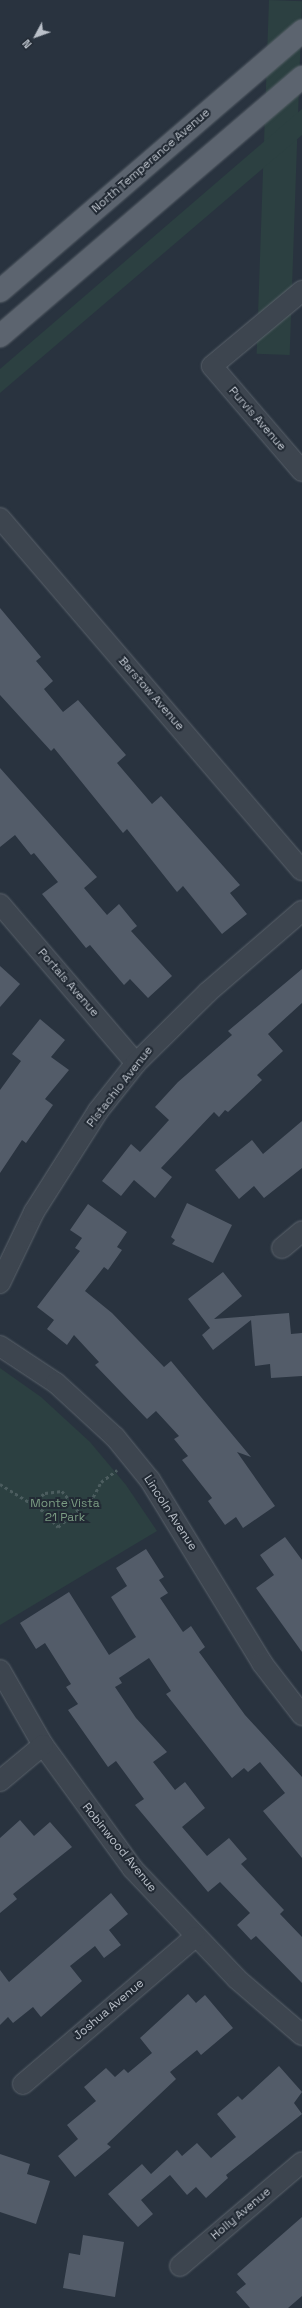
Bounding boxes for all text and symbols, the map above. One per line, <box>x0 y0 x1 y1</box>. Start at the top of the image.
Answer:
north arrow <box>16 16 56 56</box>
text: N <box>19 36 35 51</box>
street label: North Temperance Avenue <box>89 106 213 216</box>
street label: Purvis Avenue <box>225 384 289 454</box>
street label: Barstow Avenue <box>115 654 187 734</box>
street label: Portals Avenue <box>34 946 102 1020</box>
street label: Pistachio Avenue <box>84 1044 156 1130</box>
street label: Lincoln Avenue <box>140 1473 200 1553</box>
park label: Monte Vista 21 Park <box>30 1497 100 1525</box>
street label: Robinwood Avenue <box>79 1801 159 1895</box>
street label: Joshua Avenue <box>71 1976 147 2044</box>
street label: Holly Avenue <box>208 2185 274 2243</box>

